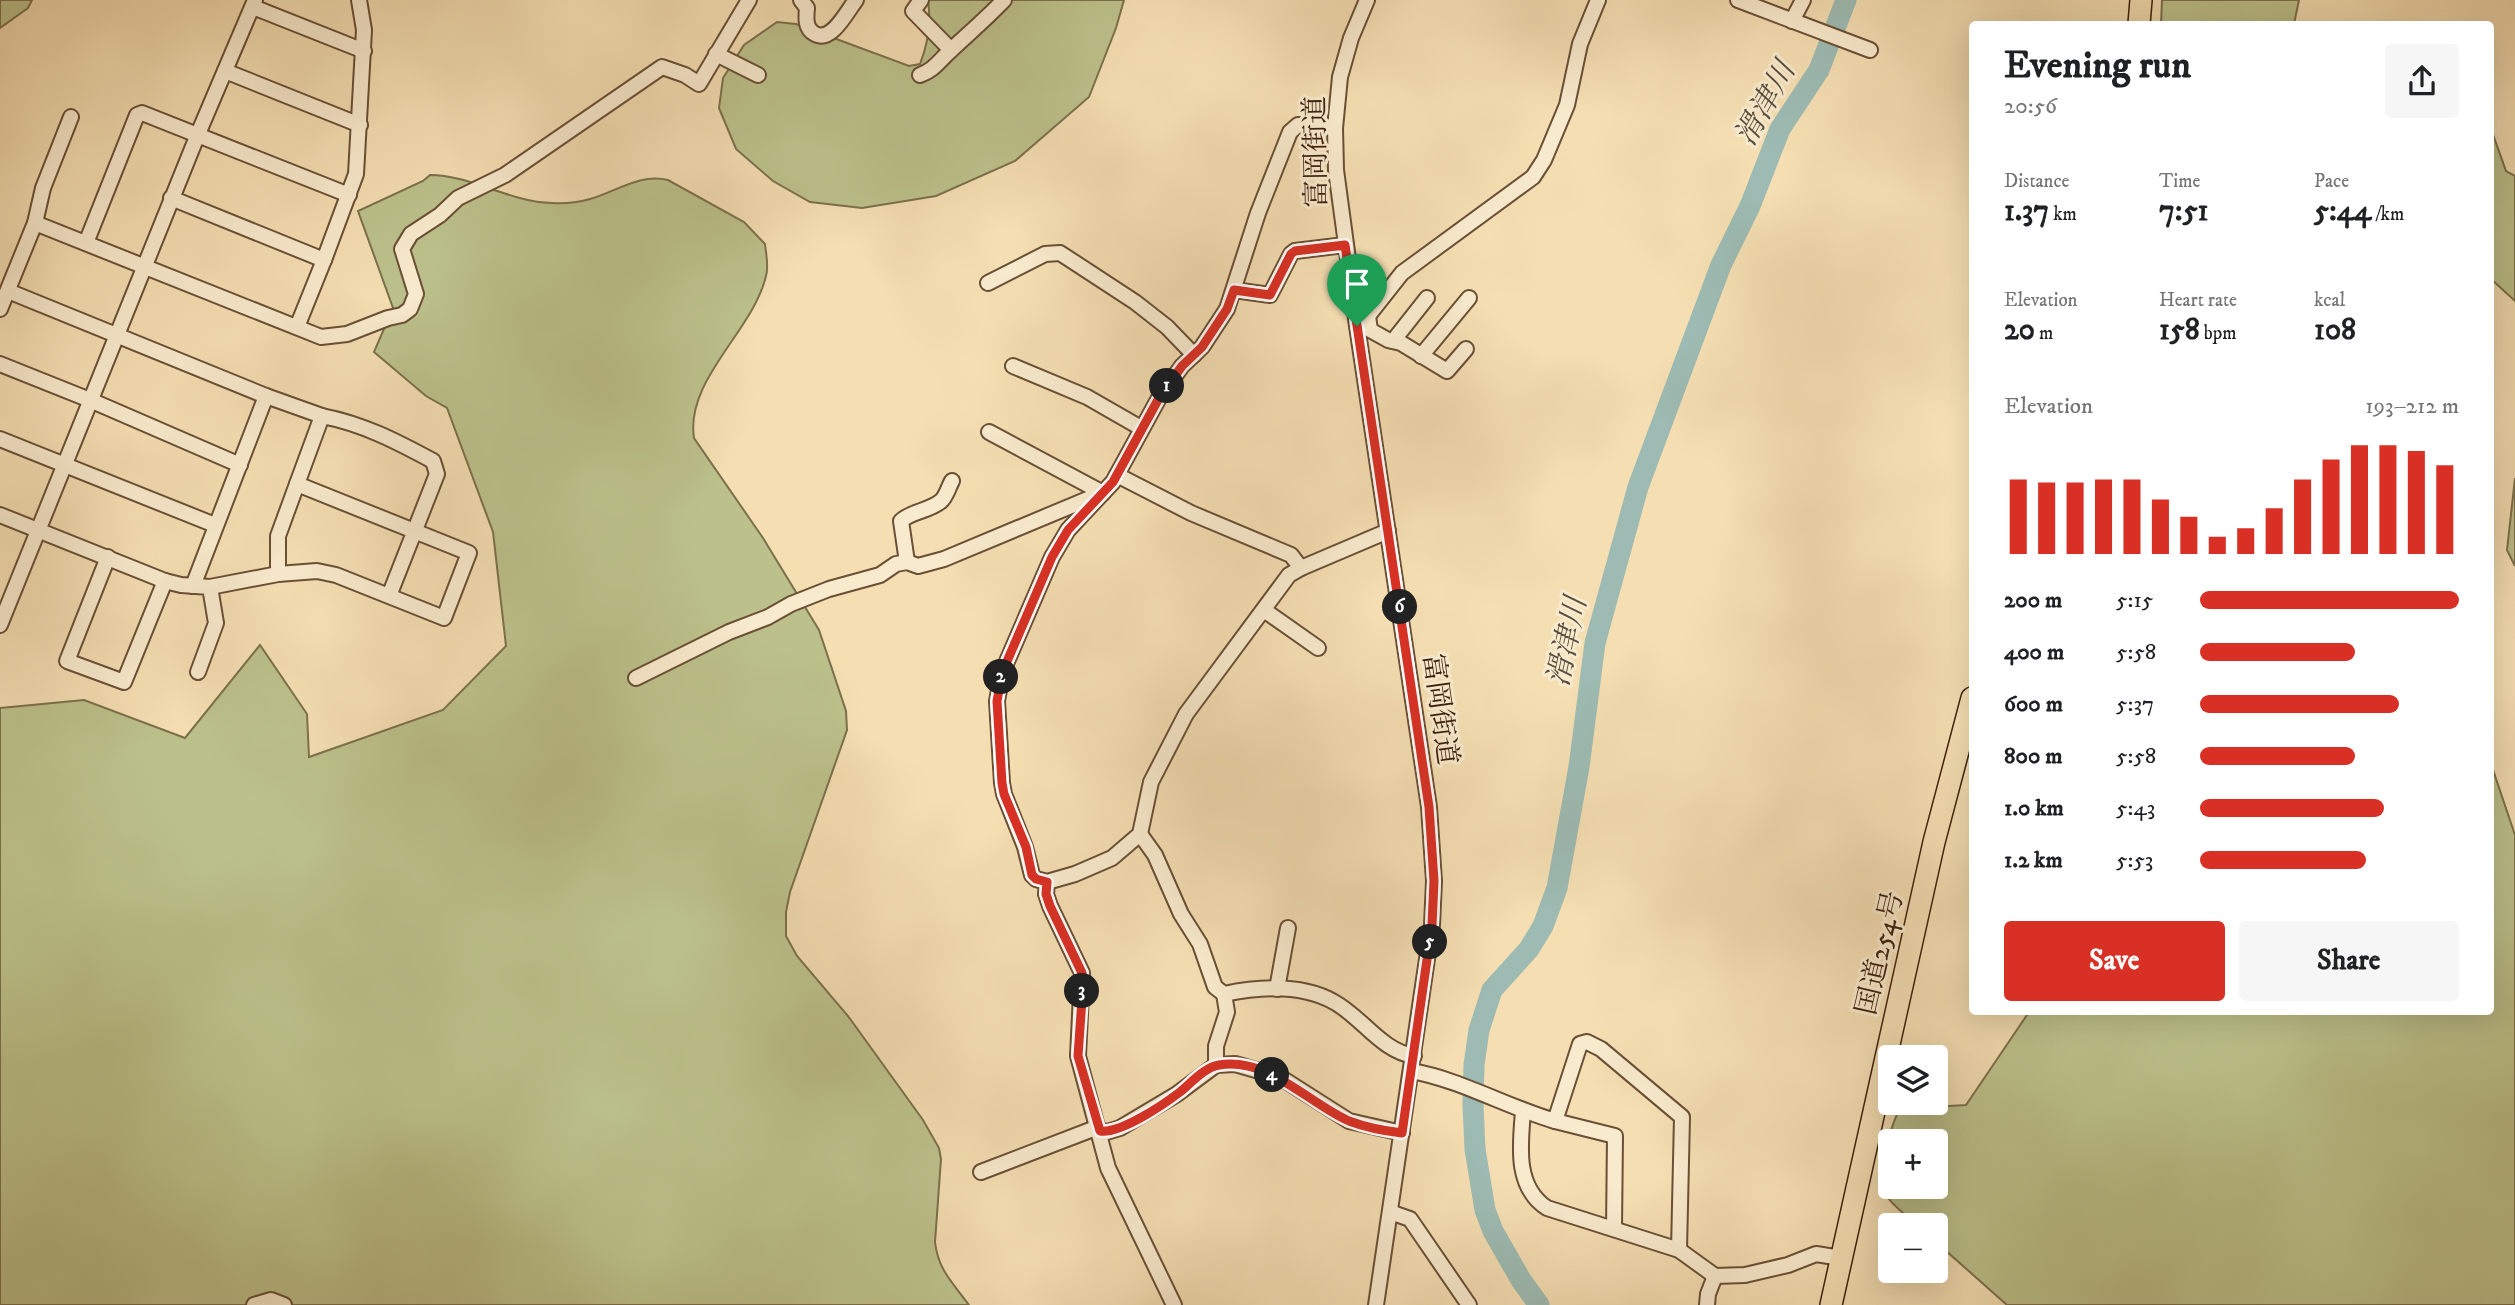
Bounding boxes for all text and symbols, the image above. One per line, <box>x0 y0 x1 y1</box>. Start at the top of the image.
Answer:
text: Evening run <box>2004 42 2191 90</box>
button: share <box>2385 44 2459 118</box>
water label: 滑津川 <box>1728 53 1805 152</box>
text: 20:56 <box>2004 92 2057 121</box>
street label: 富岡街道 <box>1298 96 1334 208</box>
text: Distance <box>2004 170 2069 193</box>
text: Time <box>2159 170 2200 193</box>
text: Pace <box>2314 170 2349 193</box>
text: 1.37 <box>2004 193 2049 230</box>
text: 7:51 <box>2159 193 2209 230</box>
text: 5:44 <box>2314 193 2371 230</box>
text: km <box>2049 203 2077 226</box>
text: /km <box>2371 203 2404 226</box>
pin <box>1327 254 1387 326</box>
icon: arrive <box>1338 265 1376 303</box>
text: Elevation <box>2004 289 2078 312</box>
text: Heart rate <box>2159 289 2237 312</box>
text: kcal <box>2314 289 2345 312</box>
text: 20 <box>2004 312 2035 349</box>
text: 158 <box>2159 312 2200 349</box>
text: 108 <box>2314 312 2356 349</box>
text: m <box>2035 322 2053 345</box>
text: bpm <box>2200 322 2236 345</box>
pin: 1 <box>1150 368 1184 404</box>
text: 1 <box>1163 374 1170 397</box>
text: Elevation <box>2004 392 2093 421</box>
text: 193–212 m <box>2365 392 2459 421</box>
text: 200 m <box>2004 586 2062 615</box>
text: 5:15 <box>2116 586 2153 615</box>
pin: 6 <box>1382 590 1418 624</box>
water label: 滑津川 <box>1541 591 1596 690</box>
text: 6 <box>1395 595 1404 618</box>
text: 400 m <box>2004 638 2064 667</box>
text: 5:58 <box>2116 638 2156 667</box>
street label: 富岡街道 <box>1415 651 1465 767</box>
pin: 2 <box>984 660 1018 694</box>
text: 2 <box>996 665 1005 688</box>
text: 600 m <box>2004 690 2063 719</box>
text: 5:37 <box>2116 690 2154 719</box>
text: 800 m <box>2004 742 2062 771</box>
text: 5:58 <box>2116 742 2156 771</box>
text: 1.0 km <box>2004 794 2064 823</box>
text: 5:43 <box>2116 794 2155 823</box>
text: 1.2 km <box>2004 846 2063 875</box>
text: 5:53 <box>2116 846 2153 875</box>
street label: 国道254号 <box>1849 888 1911 1018</box>
button: Save <box>2004 921 2225 1001</box>
button: Share <box>2239 921 2459 1001</box>
pin: 5 <box>1412 925 1448 960</box>
text: 5 <box>1425 930 1434 953</box>
pin: 3 <box>1064 974 1100 1009</box>
text: 3 <box>1078 979 1085 1002</box>
map controls <box>1878 1045 1948 1283</box>
button: layers <box>1878 1045 1948 1115</box>
pin: 4 <box>1254 1058 1290 1092</box>
text: 4 <box>1266 1063 1277 1086</box>
button: + <box>1878 1129 1948 1199</box>
button: − <box>1878 1213 1948 1283</box>

